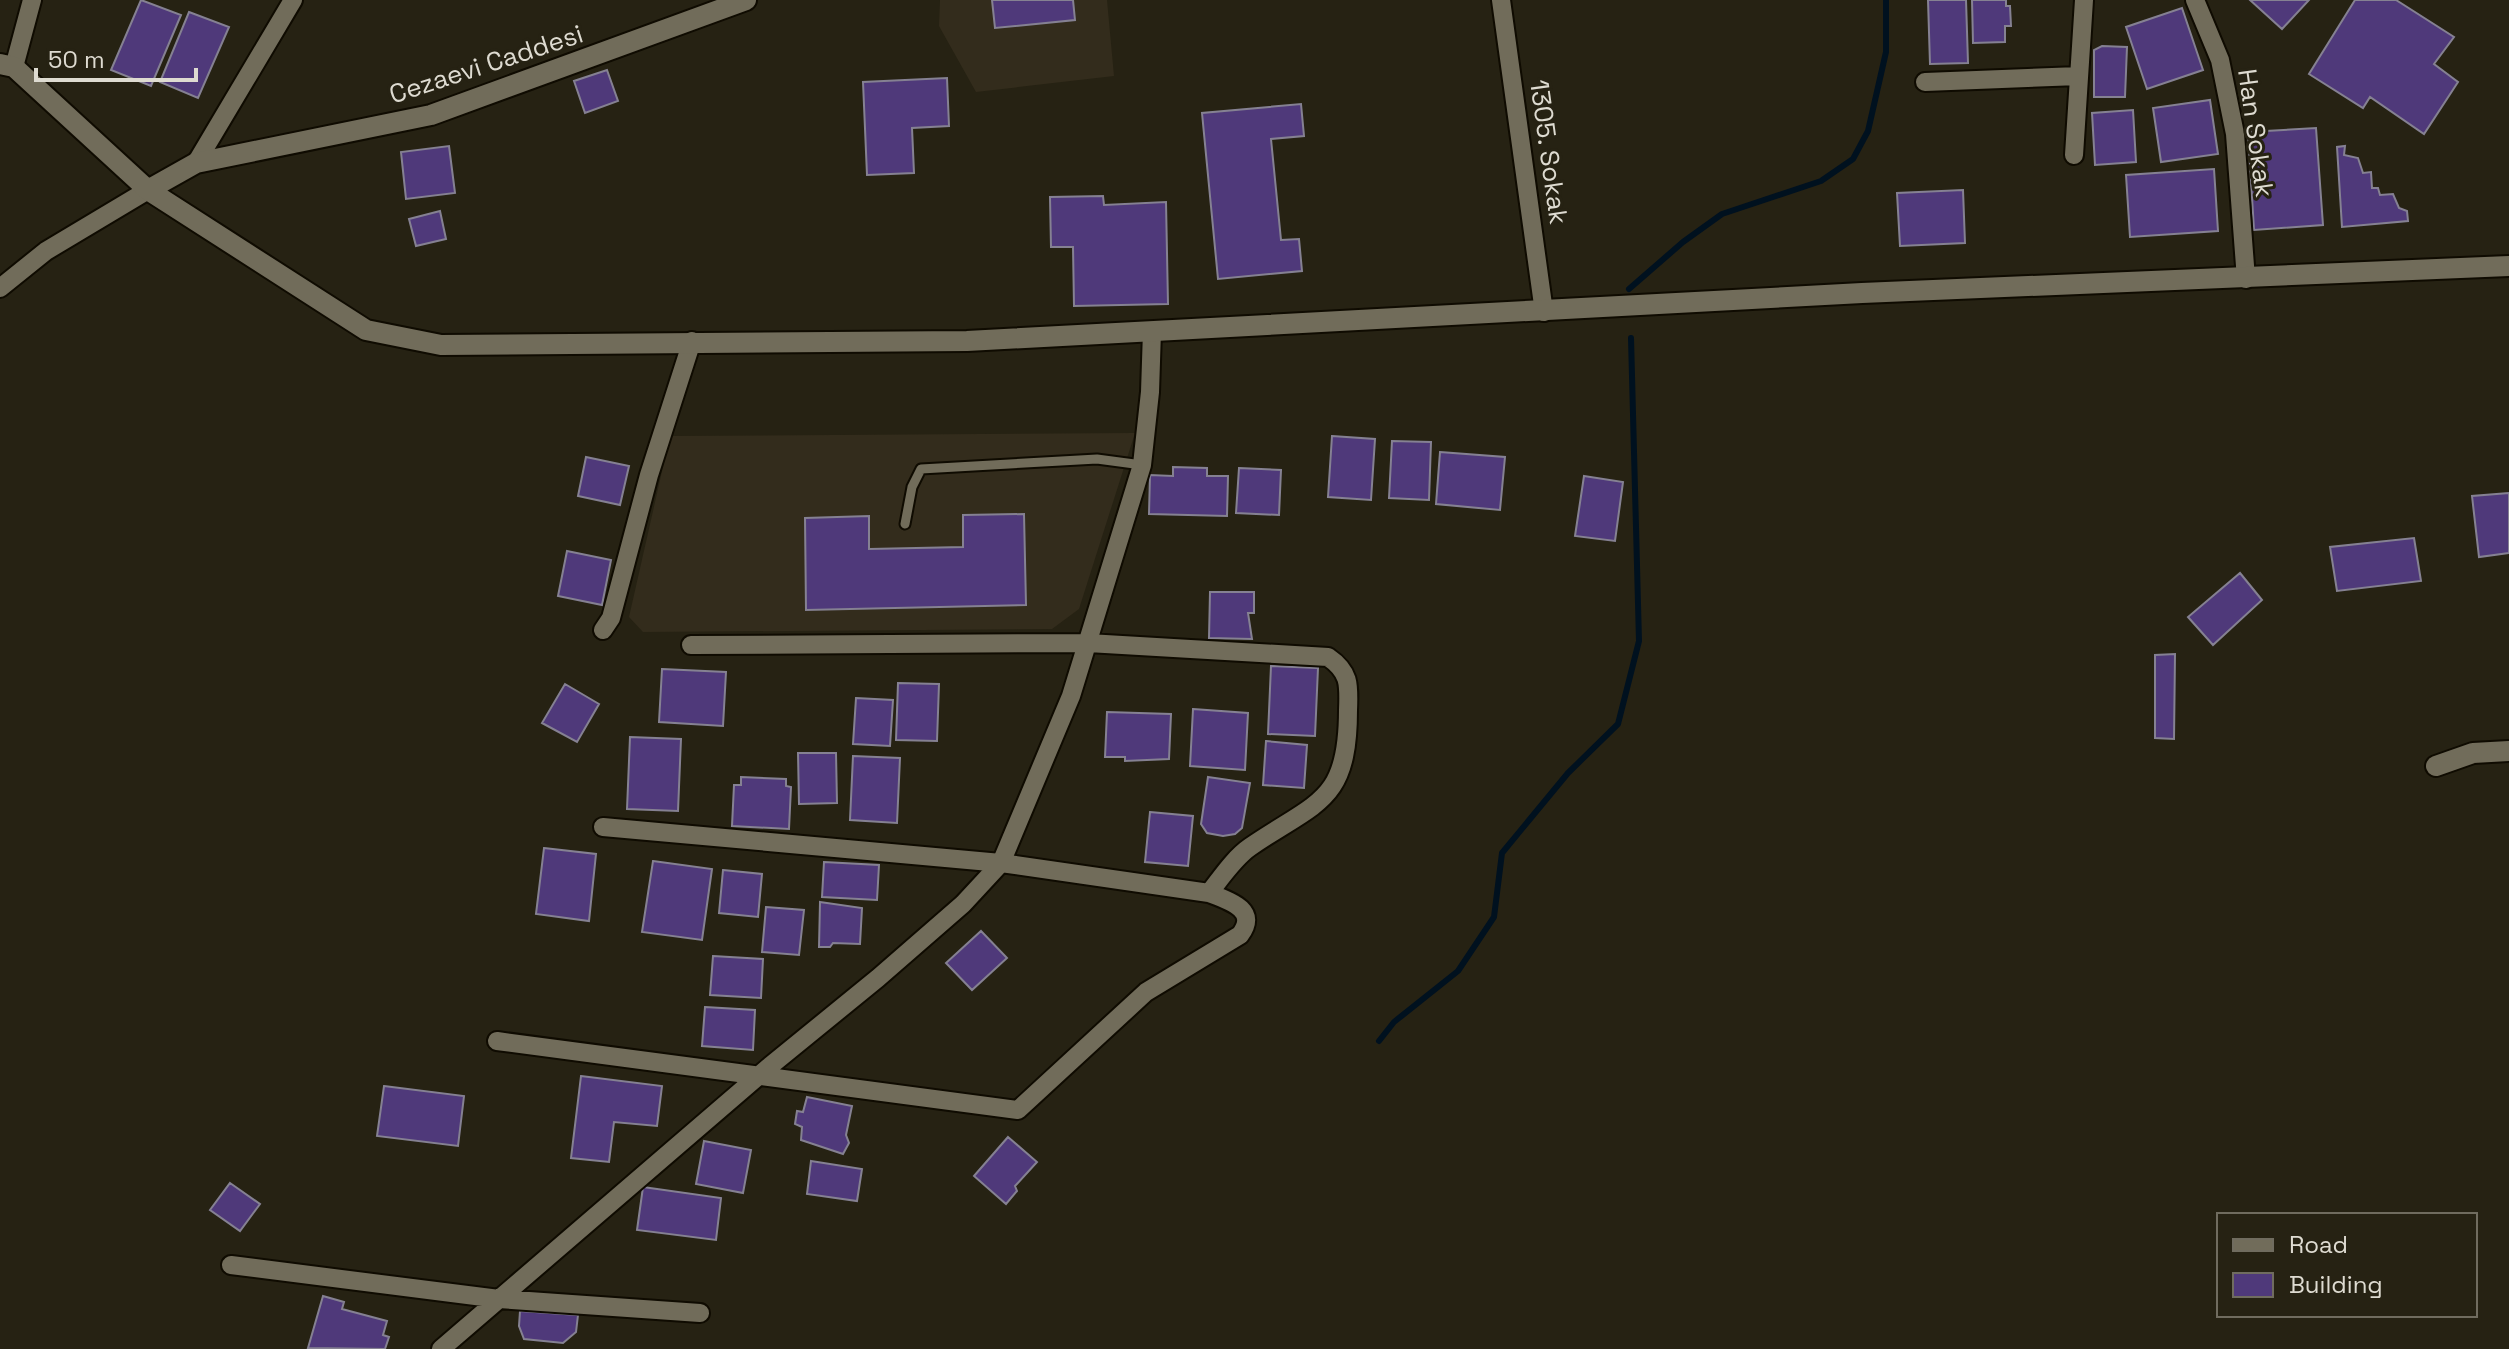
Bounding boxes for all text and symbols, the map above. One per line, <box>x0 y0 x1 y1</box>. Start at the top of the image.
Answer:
street label: Cezaevi Caddesi <box>385 17 587 111</box>
scale bar <box>36 32 196 82</box>
text: 50 m <box>48 44 105 75</box>
street label: Han Sokak <box>2230 67 2282 199</box>
street label: 1305. Sokak <box>1522 77 1576 227</box>
legend <box>2217 1213 2477 1317</box>
text: Road <box>2289 1229 2348 1260</box>
text: Building <box>2289 1269 2383 1300</box>

